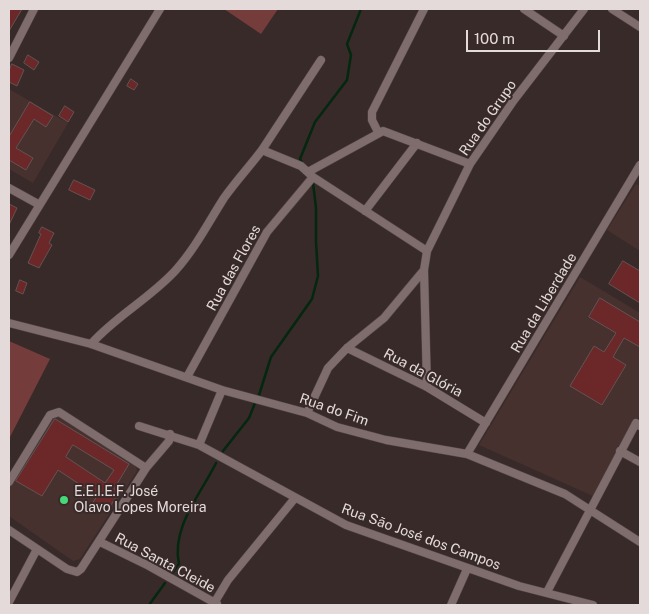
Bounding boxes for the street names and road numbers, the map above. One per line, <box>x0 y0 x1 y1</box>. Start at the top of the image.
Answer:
street label: Rua do Grupo <box>456 77 520 159</box>
street label: Rua das Flores <box>203 222 265 314</box>
street label: Rua da Liberdade <box>507 250 581 356</box>
street label: Rua da Glória <box>381 345 465 401</box>
street label: Rua do Fim <box>297 390 371 430</box>
street label: Rua São José dos Campos <box>339 500 503 574</box>
street label: Rua Santa Cleide <box>112 529 218 597</box>

